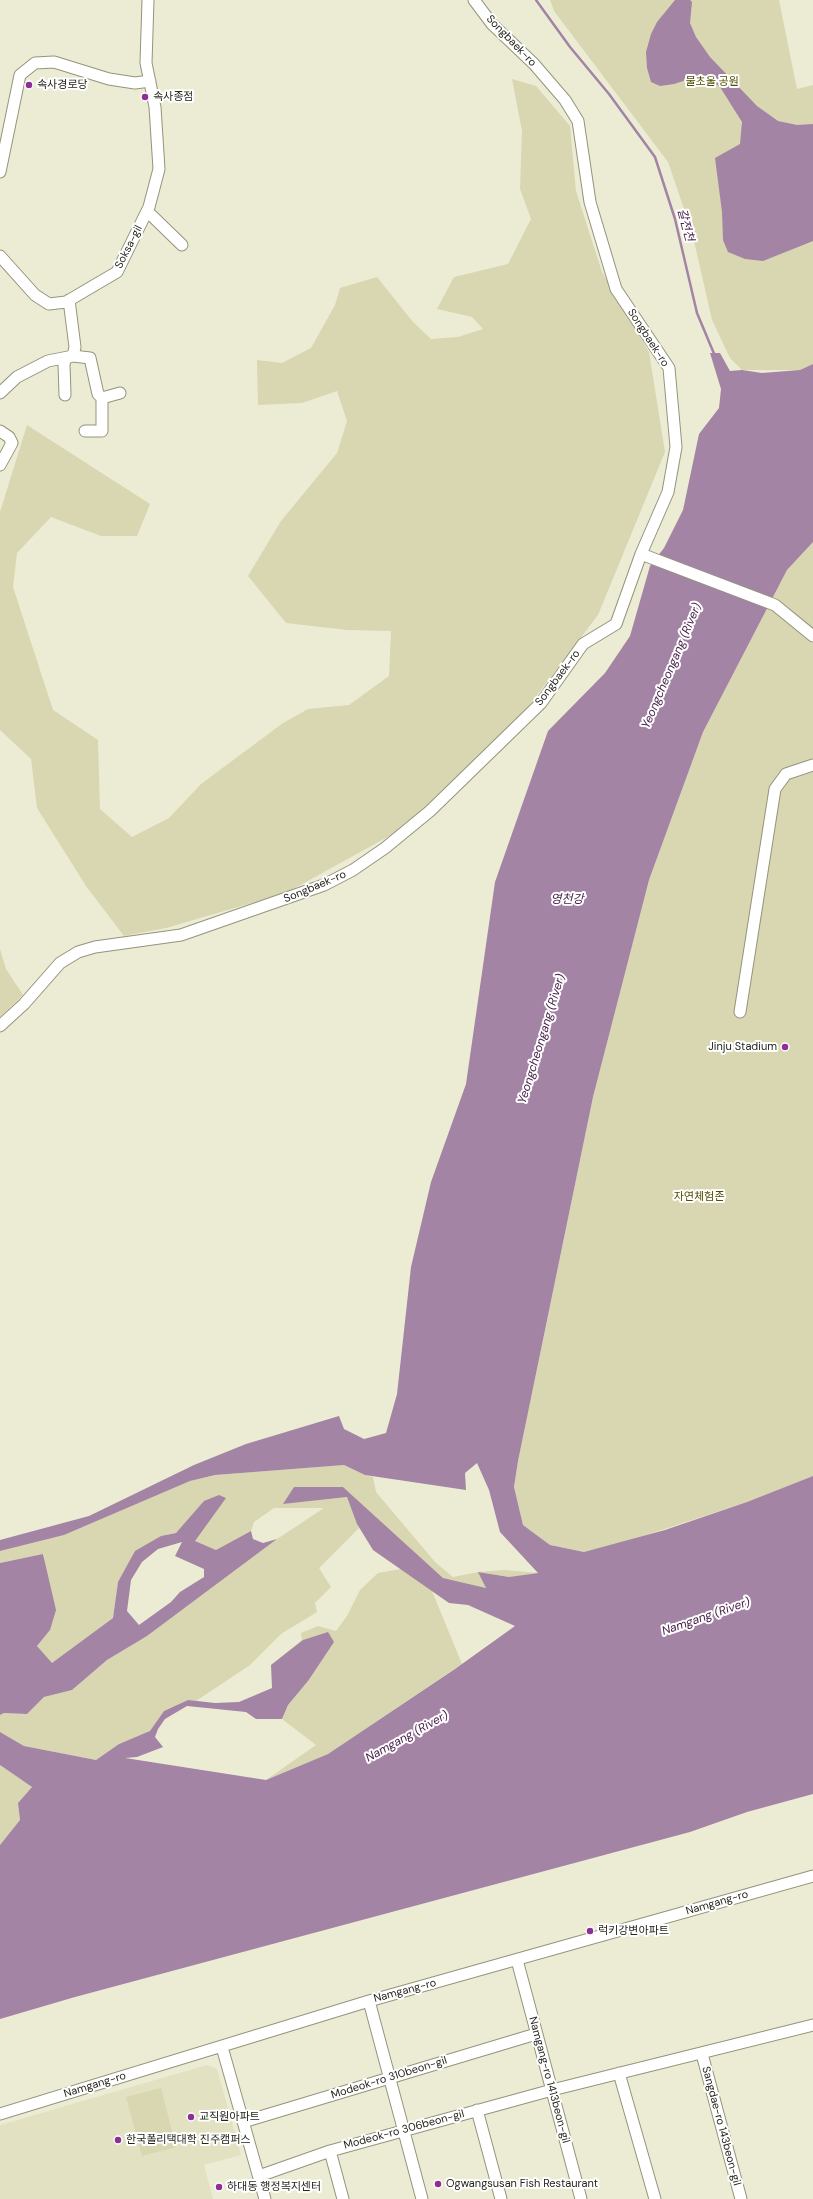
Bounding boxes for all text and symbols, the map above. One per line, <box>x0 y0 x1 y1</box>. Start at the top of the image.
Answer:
street label: Songbaek-ro <box>483 13 539 69</box>
park label: 물초울 공원 <box>685 75 739 89</box>
place label: 속사경로당 <box>37 78 88 92</box>
marker: 속사경로당 <box>24 80 34 90</box>
place label: 속사종점 <box>153 90 193 104</box>
marker: 속사종점 <box>140 92 150 102</box>
water label: 갈전천 <box>674 207 696 243</box>
street label: Soksa-gil <box>112 223 146 271</box>
street label: Songbaek-ro <box>624 307 672 369</box>
water label: Yeongcheongang (River) <box>639 601 705 731</box>
street label: Songbaek-ro <box>533 648 583 708</box>
street label: Songbaek-ro <box>282 868 348 906</box>
water label: 영천강 <box>550 893 584 907</box>
water label: Yeongcheongang (River) <box>515 972 569 1106</box>
place label: Jinju Stadium <box>708 1040 777 1054</box>
marker: Jinju Stadium <box>780 1042 790 1052</box>
park label: 자연체험존 <box>674 1190 724 1204</box>
water label: Namgang (River) <box>660 1595 752 1639</box>
water label: Namgang (River) <box>363 1708 451 1766</box>
street label: Namgang-ro <box>684 1888 750 1918</box>
place label: 럭키강변아파트 <box>598 1924 669 1938</box>
marker: 럭키강변아파트 <box>585 1926 595 1936</box>
street label: Namgang-ro <box>372 1976 438 2006</box>
street label: Namgang-ro 1413beon-gil <box>526 2015 572 2145</box>
street label: Modeok-ro 310beon-gil <box>329 2054 449 2102</box>
street label: Sangdae-ro 143beon-gil <box>699 2065 743 2187</box>
street label: Namgang-ro <box>62 2069 128 2101</box>
street label: Modeok-ro 306beon-gil <box>342 2108 466 2152</box>
place label: 교직원아파트 <box>199 2110 260 2124</box>
marker: 교직원아파트 <box>186 2112 196 2122</box>
place label: 한국폴리택대학 진주캠퍼스 <box>126 2133 250 2147</box>
marker: 한국폴리택대학 진주캠퍼스 <box>113 2135 123 2145</box>
place label: Ogwangsusan Fish Restaurant <box>446 2177 598 2191</box>
marker: Ogwangsusan Fish Restaurant <box>433 2179 443 2189</box>
place label: 하대동 행정복지센터 <box>227 2180 321 2194</box>
marker: 하대동 행정복지센터 <box>214 2182 224 2192</box>

